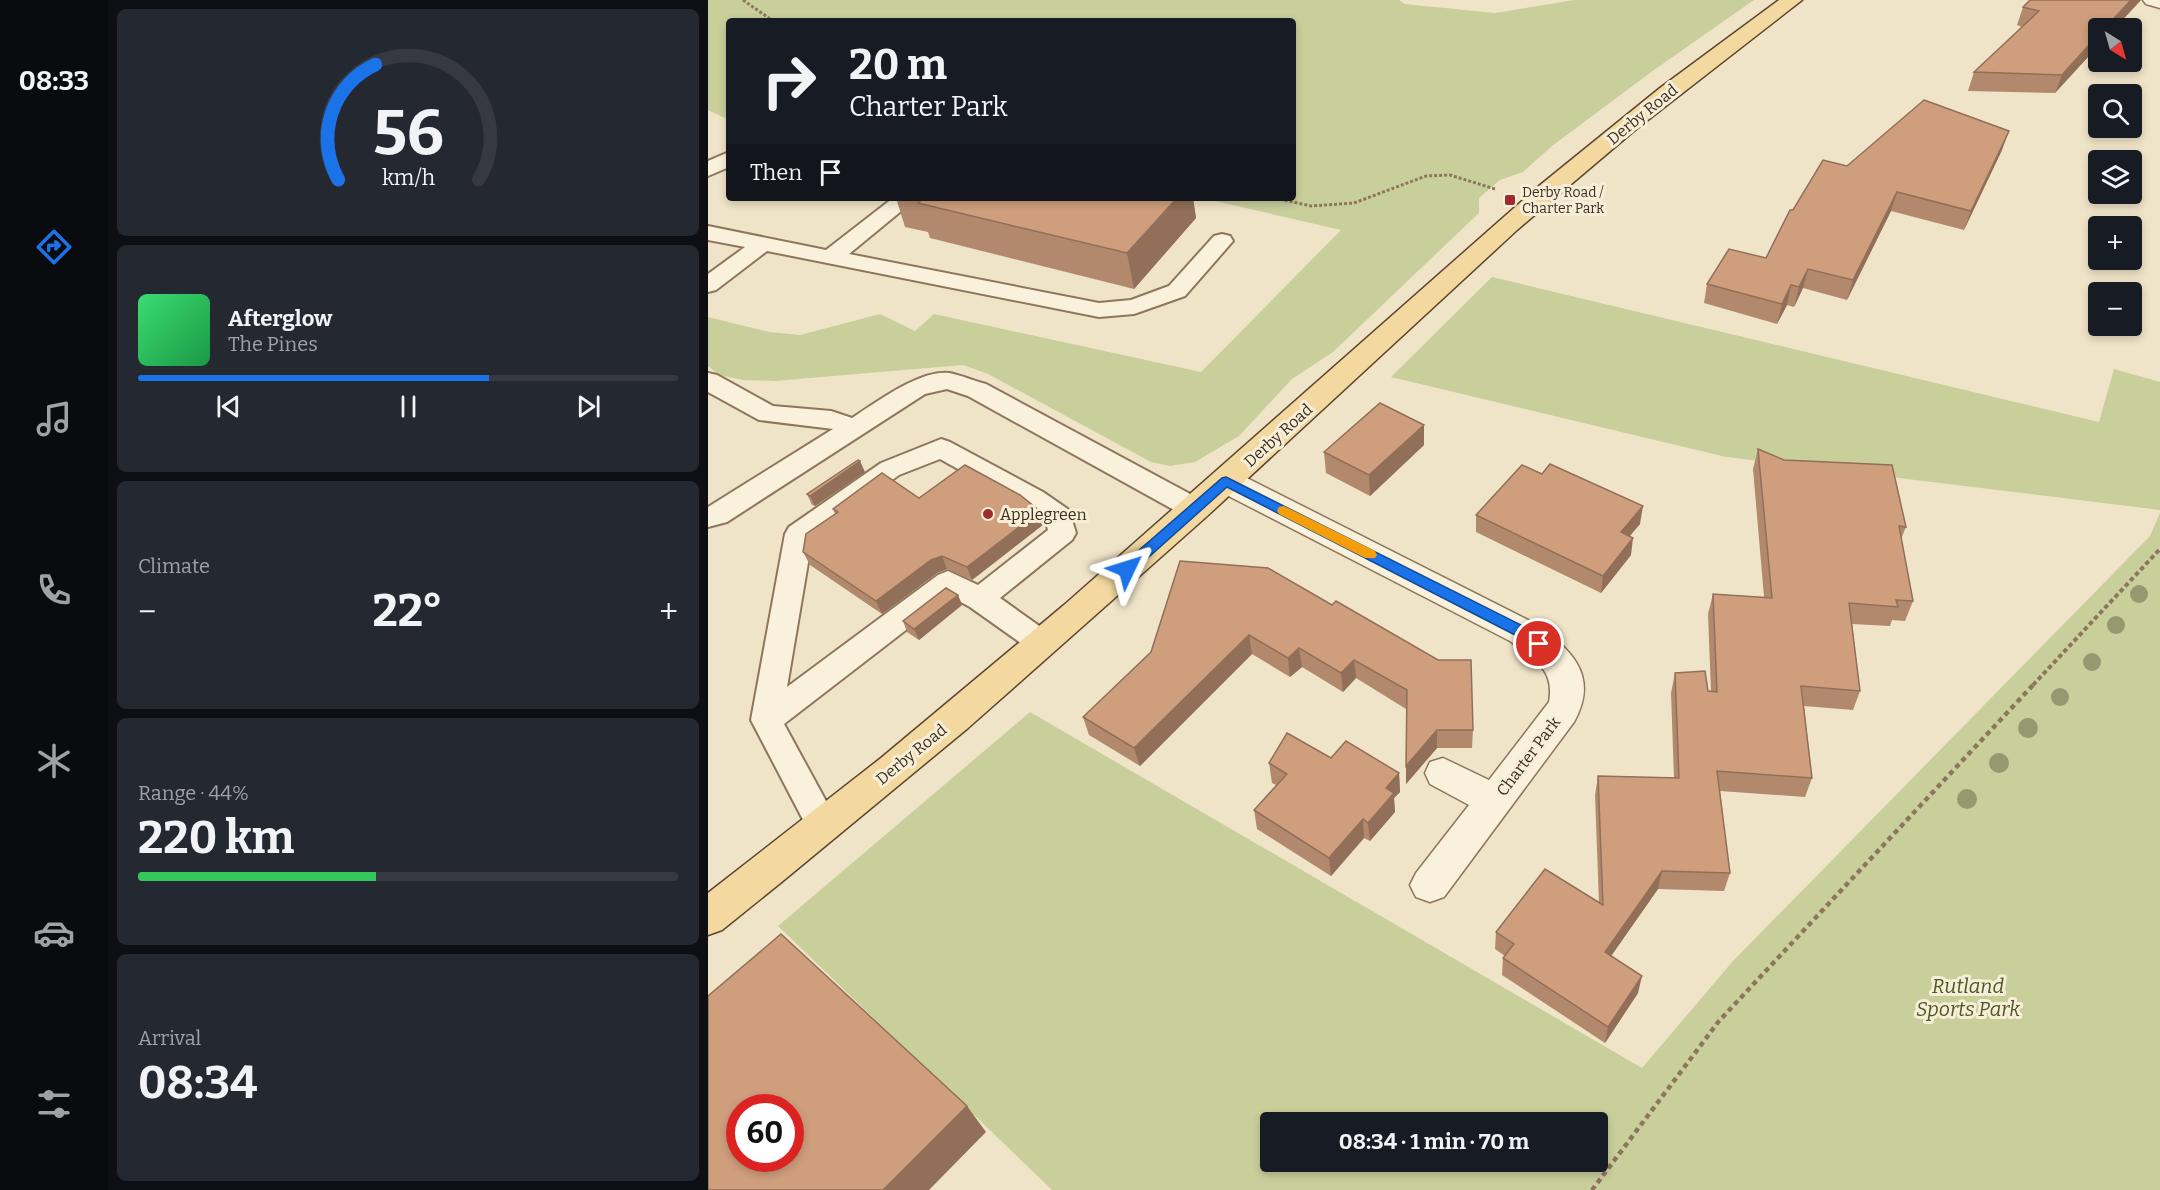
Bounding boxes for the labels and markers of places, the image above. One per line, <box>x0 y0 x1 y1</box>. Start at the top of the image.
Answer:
place label: Derby Road / Charter Park <box>1522 184 1604 217</box>
marker: Derby Road / Charter Park <box>1503 193 1517 207</box>
place label: Applegreen <box>1000 505 1087 524</box>
marker: Applegreen <box>981 507 995 521</box>
pin <box>1513 618 1564 669</box>

